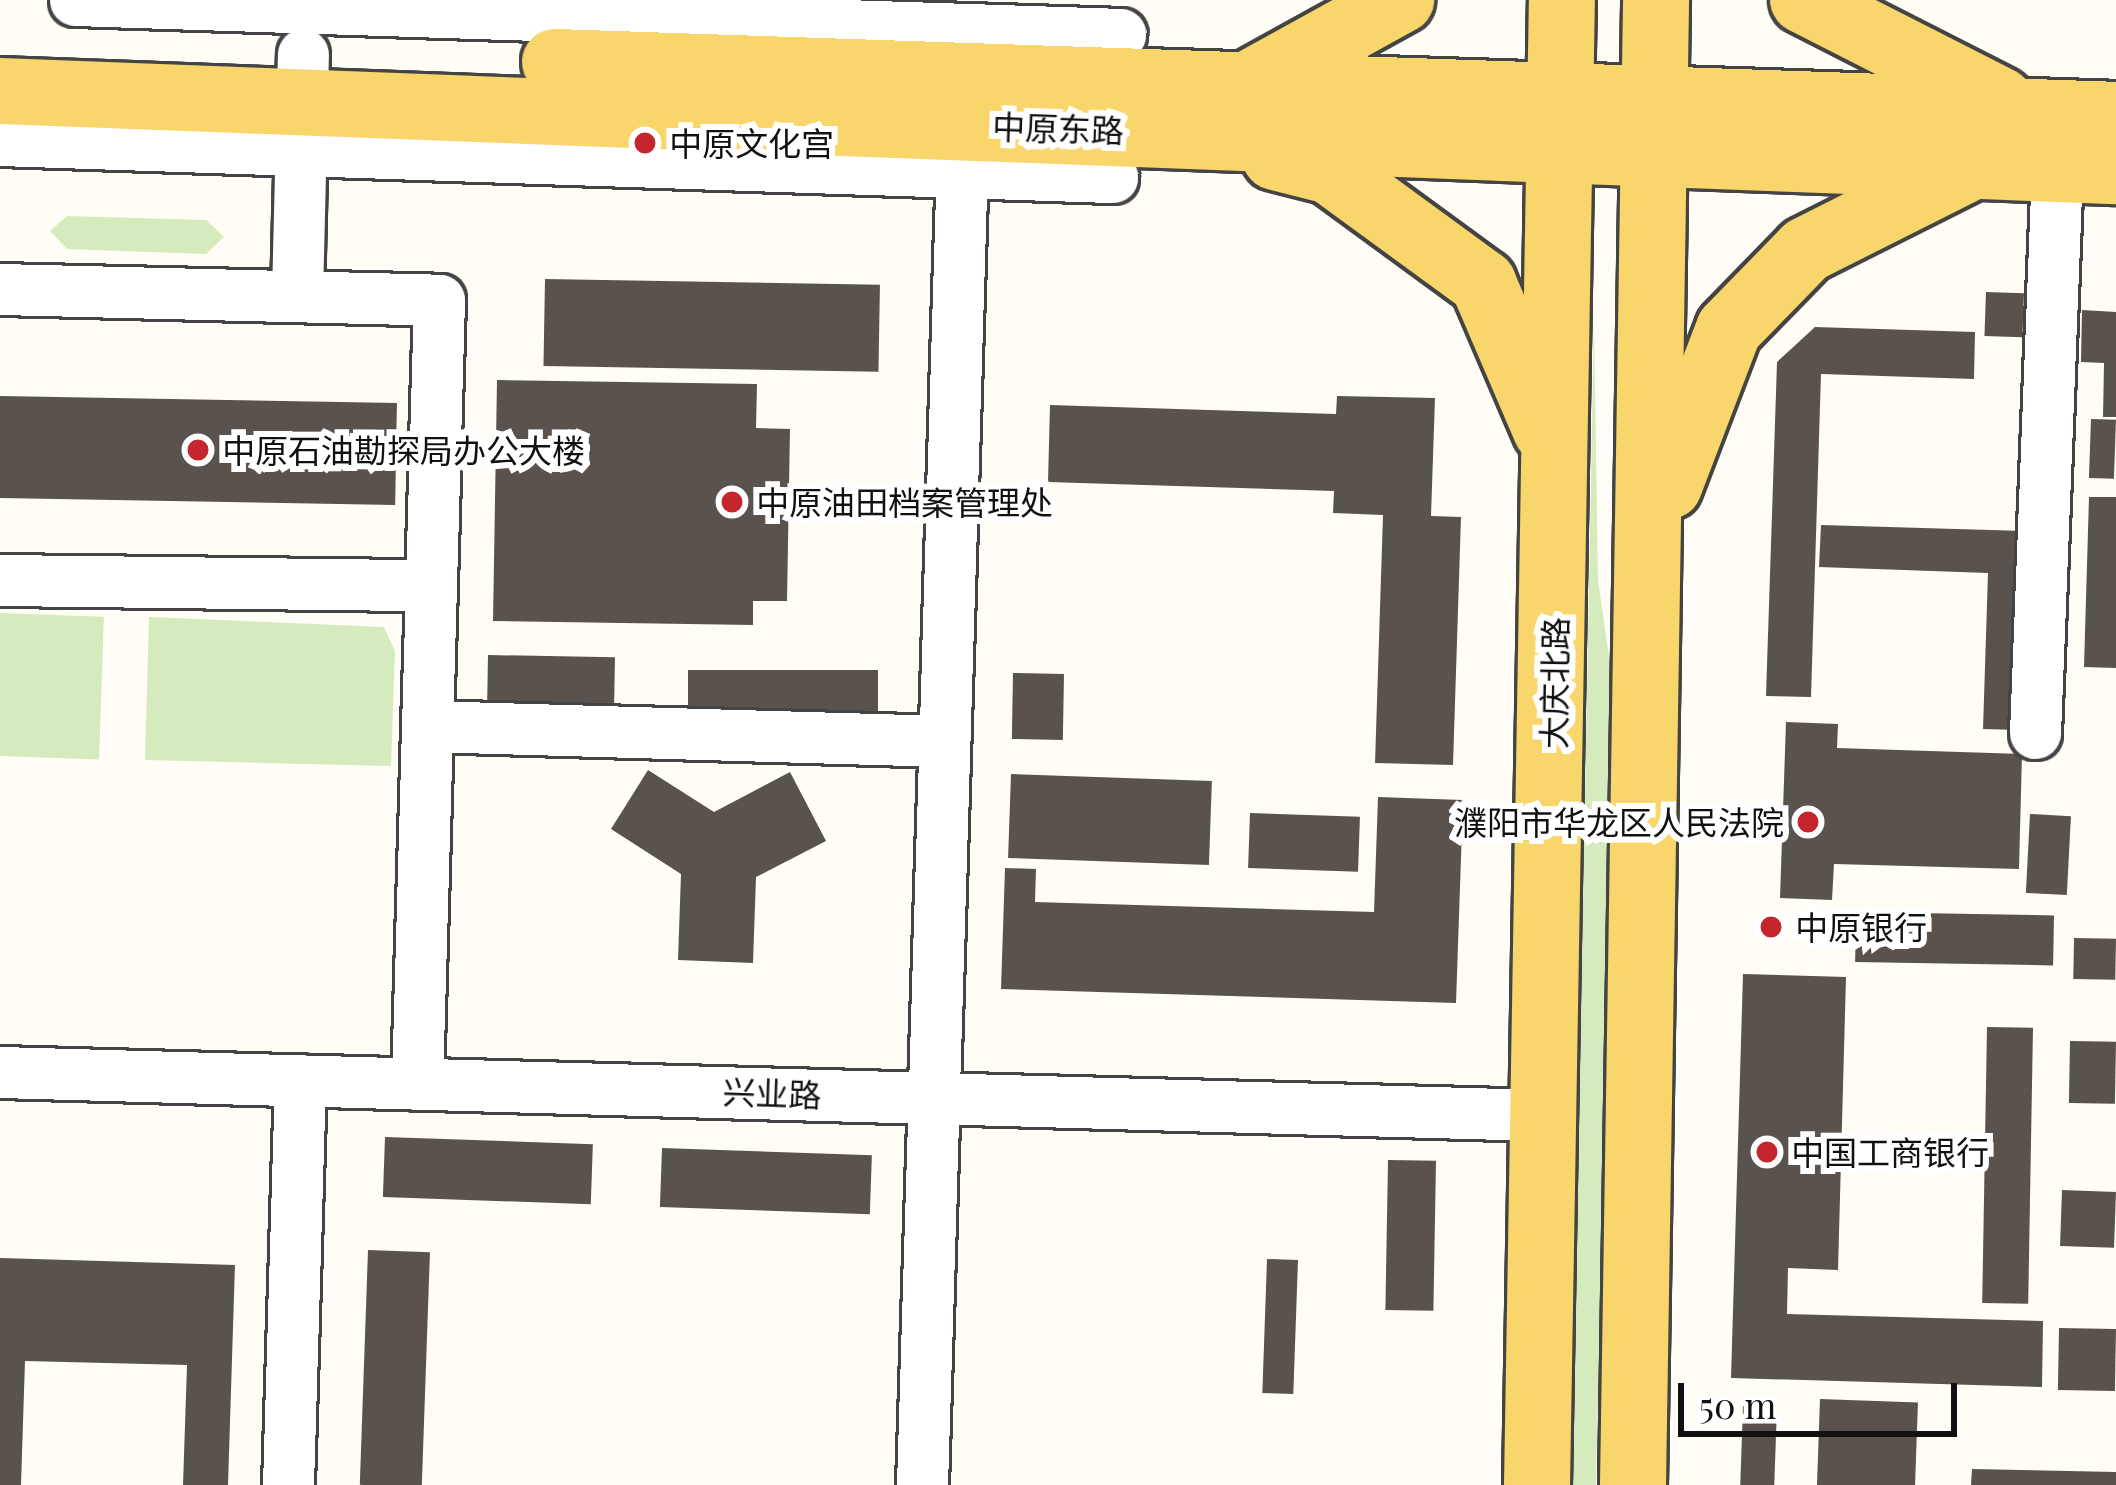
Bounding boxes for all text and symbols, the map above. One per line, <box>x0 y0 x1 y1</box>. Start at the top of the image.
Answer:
street label: 中原东路 <box>991 106 1125 150</box>
place label: 中原文化宫 <box>669 123 834 163</box>
marker: 中原文化宫 <box>632 130 658 156</box>
place label: 中原石油勘探局办公大楼 <box>222 430 585 470</box>
marker: 中原石油勘探局办公大楼 <box>185 437 211 463</box>
place label: 中原油田档案管理处 <box>756 482 1053 522</box>
marker: 中原油田档案管理处 <box>719 489 745 515</box>
street label: 大庆北路 <box>1533 617 1575 749</box>
place label: 濮阳市华龙区人民法院 <box>1454 802 1784 842</box>
marker: 濮阳市华龙区人民法院 <box>1795 809 1821 835</box>
place label: 中原银行 <box>1795 907 1927 947</box>
marker: 中原银行 <box>1758 914 1784 940</box>
street label: 兴业路 <box>722 1071 822 1115</box>
place label: 中国工商银行 <box>1791 1132 1989 1172</box>
marker: 中国工商银行 <box>1754 1139 1780 1165</box>
scale bar <box>1684 1359 1963 1433</box>
text: 50 m <box>1699 1380 1776 1428</box>

